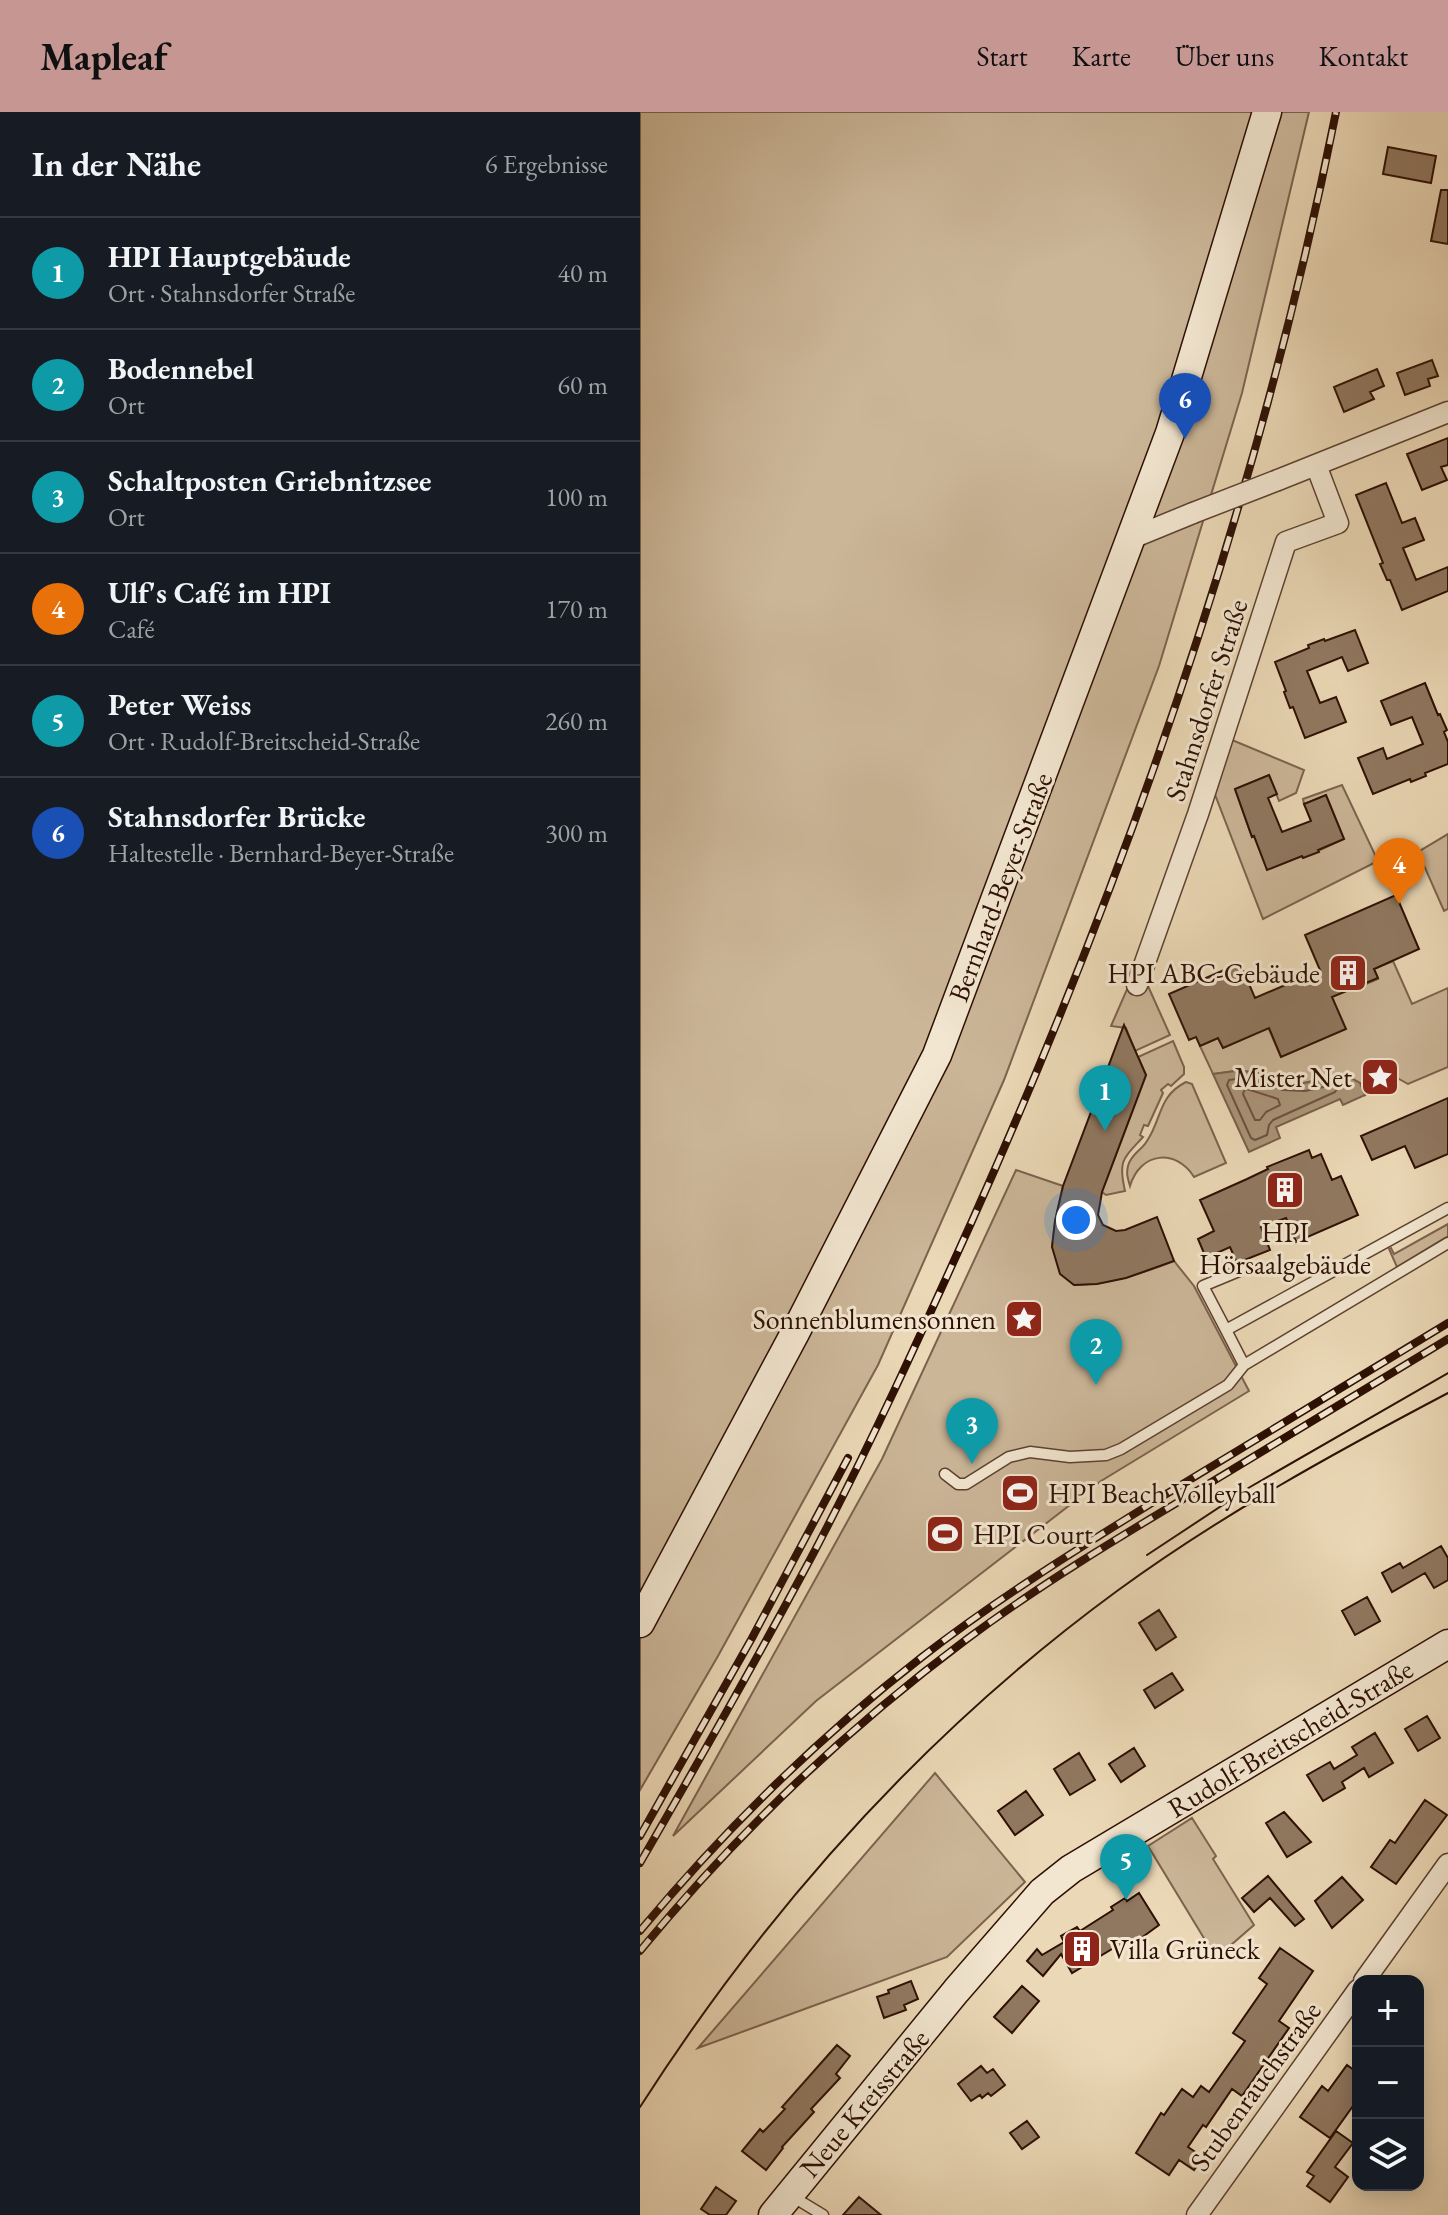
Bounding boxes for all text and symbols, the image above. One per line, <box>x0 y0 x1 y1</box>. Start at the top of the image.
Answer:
text: Mapleaf <box>40 32 167 81</box>
text: Start <box>976 38 1028 74</box>
text: Karte <box>1072 38 1131 74</box>
text: Über uns <box>1175 38 1274 74</box>
text: Kontakt <box>1318 38 1408 74</box>
text: In der Nähe <box>32 142 201 186</box>
text: 6 Ergebnisse <box>485 147 608 181</box>
text: HPI Hauptgebäude <box>108 237 351 276</box>
text: 1 <box>51 256 65 290</box>
text: 40 m <box>558 256 608 290</box>
text: Ort · Stahnsdorfer Straße <box>108 276 355 310</box>
text: Bodennebel <box>108 349 254 388</box>
text: 2 <box>51 368 65 402</box>
text: 60 m <box>558 368 608 402</box>
pin: 6 <box>1159 373 1211 439</box>
text: Ort <box>108 388 145 422</box>
text: Schaltposten Griebnitzsee <box>108 461 432 500</box>
text: 3 <box>51 480 65 514</box>
text: 100 m <box>545 480 608 514</box>
text: Ort <box>108 500 145 534</box>
text: Ulf's Café im HPI <box>108 573 331 612</box>
text: 4 <box>51 592 65 626</box>
text: 170 m <box>545 592 608 626</box>
street label: Stahnsdorfer Straße <box>1156 594 1256 805</box>
text: Café <box>108 612 155 646</box>
text: Peter Weiss <box>108 685 251 724</box>
text: 5 <box>51 704 65 738</box>
text: 260 m <box>545 704 608 738</box>
text: Ort · Rudolf-Breitscheid-Straße <box>108 724 420 758</box>
street label: Bernhard-Beyer-Straße <box>940 767 1060 1007</box>
text: Stahnsdorfer Brücke <box>108 797 366 836</box>
text: 6 <box>51 816 65 850</box>
text: 300 m <box>545 816 608 850</box>
text: Haltestelle · Bernhard-Beyer-Straße <box>108 836 454 870</box>
pin: 4 <box>1373 838 1425 904</box>
building icon: HPI ABC-Gebäude <box>1327 952 1369 994</box>
place label: HPI ABC-Gebäude <box>1107 955 1320 991</box>
place icon: Mister Net <box>1359 1056 1401 1098</box>
place label: Mister Net <box>1234 1059 1352 1095</box>
pin: 1 <box>1079 1065 1131 1131</box>
building icon: HPI Hörsaalgebäude <box>1264 1169 1306 1211</box>
your location <box>1056 1200 1096 1240</box>
place label: HPI Hörsaalgebäude <box>1199 1214 1371 1282</box>
place icon: Sonnenblumensonnen <box>1003 1298 1045 1340</box>
place label: Sonnenblumensonnen <box>753 1301 996 1337</box>
pin: 2 <box>1070 1319 1122 1385</box>
pin: 3 <box>946 1398 998 1464</box>
sports icon: HPI Beach Volleyball <box>999 1472 1041 1514</box>
place label: HPI Beach Volleyball <box>1048 1475 1276 1511</box>
sports icon: HPI Court <box>924 1513 966 1555</box>
place label: HPI Court <box>973 1516 1093 1552</box>
street label: Rudolf-Breitscheid-Straße <box>1161 1650 1419 1825</box>
pin: 5 <box>1100 1834 1152 1900</box>
building icon: Villa Grüneck <box>1061 1928 1103 1970</box>
place label: Villa Grüneck <box>1110 1931 1261 1967</box>
map controls <box>1352 1975 1424 2191</box>
button: + <box>1352 1975 1424 2047</box>
street label: Stubenrauchstraße <box>1181 1994 1329 2178</box>
street label: Neue Kreisstraße <box>791 2021 937 2185</box>
button: − <box>1352 2047 1424 2119</box>
button: layers <box>1352 2119 1424 2191</box>

